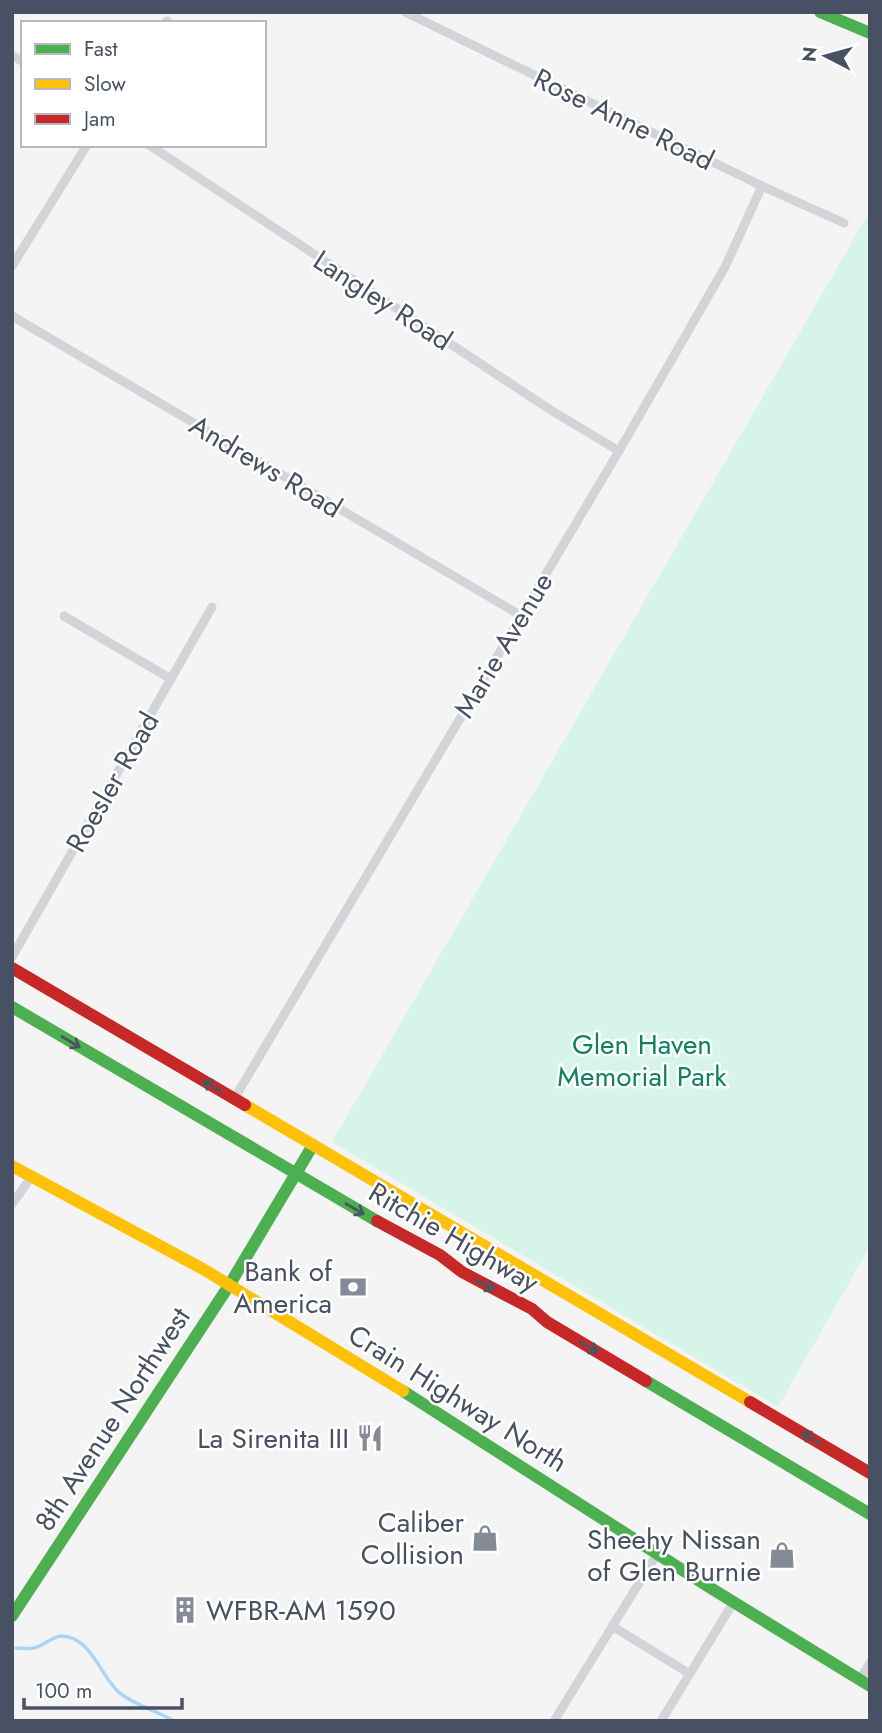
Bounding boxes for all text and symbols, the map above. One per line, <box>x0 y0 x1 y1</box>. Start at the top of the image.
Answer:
legend <box>21 21 266 147</box>
north arrow <box>791 21 861 91</box>
text: Fast <box>84 34 117 64</box>
text: N <box>795 45 824 63</box>
street label: Rose Anne Road <box>527 58 721 181</box>
text: Slow <box>84 69 126 99</box>
text: Jam <box>81 104 116 134</box>
street label: Langley Road <box>305 240 460 361</box>
street label: Andrews Road <box>182 405 350 528</box>
street label: Marie Avenue <box>444 565 563 726</box>
street label: Roesler Road <box>56 704 169 860</box>
park label: Glen Haven Memorial Park <box>557 1024 727 1097</box>
one-way arrow <box>60 1035 80 1049</box>
one-way arrow <box>203 1079 223 1093</box>
street label: Ritchie Highway <box>361 1172 547 1303</box>
one-way arrow <box>344 1203 365 1216</box>
place label: Bank of America <box>234 1251 333 1324</box>
bank icon: Bank of America <box>338 1272 368 1302</box>
one-way arrow <box>474 1278 494 1292</box>
street label: 8th Avenue Northwest <box>25 1299 200 1539</box>
street label: Crain Highway North <box>340 1314 575 1482</box>
one-way arrow <box>578 1340 598 1354</box>
place label: La Sirenita III <box>197 1418 349 1459</box>
restaurant icon: La Sirenita III <box>355 1423 385 1453</box>
one-way arrow <box>801 1431 822 1444</box>
place label: Caliber Collision <box>361 1502 464 1575</box>
place label: Sheehy Nissan of Glen Burnie <box>587 1519 761 1592</box>
shop icon: Caliber Collision <box>470 1523 500 1553</box>
shop icon: Sheehy Nissan of Glen Burnie <box>767 1540 797 1570</box>
place label: WFBR-AM 1590 <box>206 1590 396 1631</box>
building icon: WFBR-AM 1590 <box>170 1595 200 1625</box>
scale bar <box>24 1666 182 1710</box>
text: 100 m <box>35 1676 92 1706</box>

